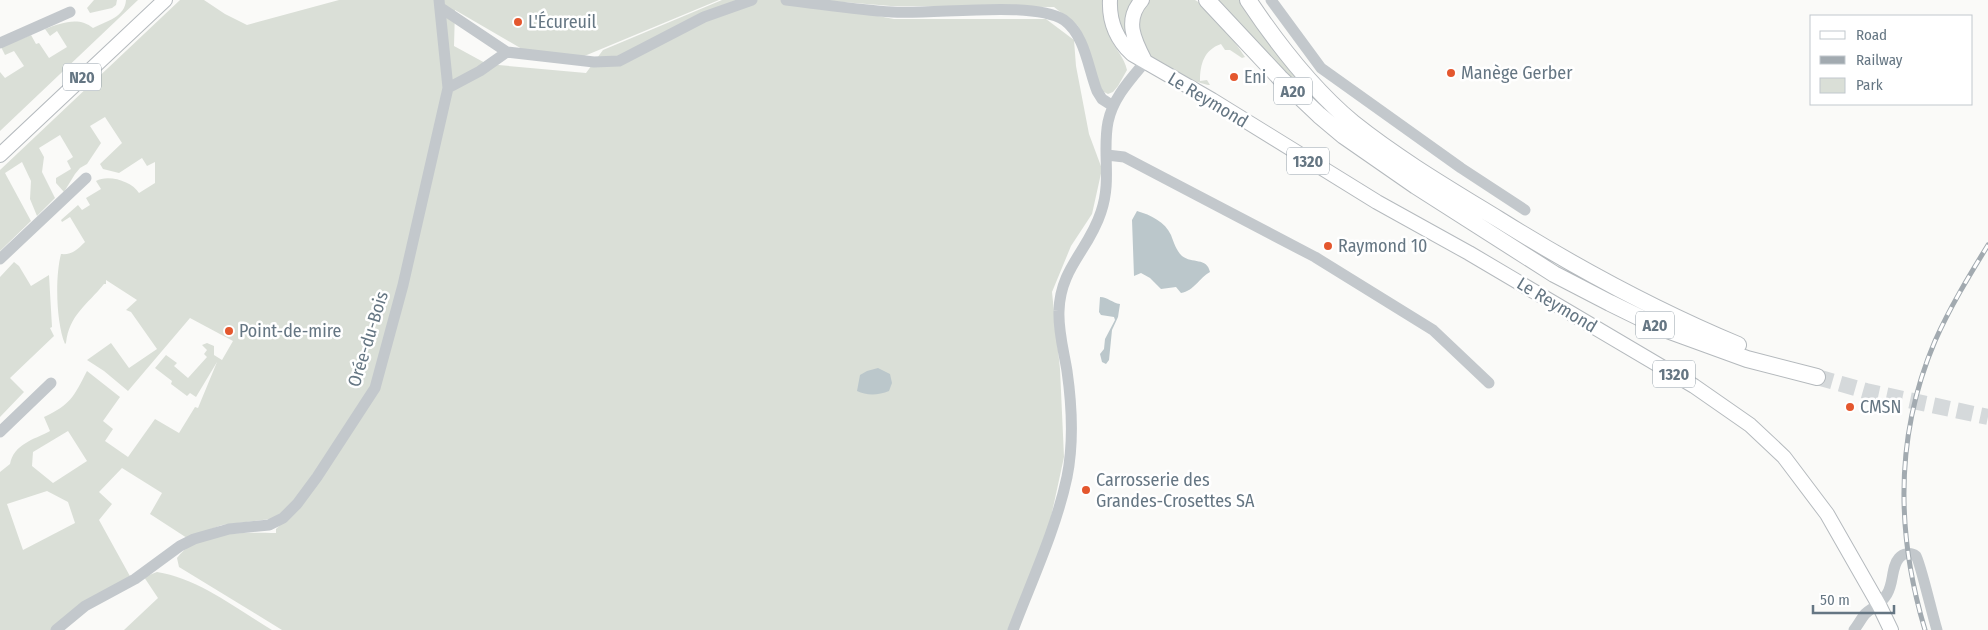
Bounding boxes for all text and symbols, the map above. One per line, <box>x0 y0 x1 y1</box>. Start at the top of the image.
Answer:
place label: L'Écureuil <box>528 10 596 33</box>
legend <box>1810 15 1973 105</box>
marker: L'Écureuil <box>512 16 524 28</box>
text: Road <box>1856 26 1887 44</box>
text: Railway <box>1856 51 1903 69</box>
place label: Manège Gerber <box>1461 62 1573 84</box>
road number: N20 <box>63 64 101 90</box>
place label: Eni <box>1244 66 1266 88</box>
marker: Manège Gerber <box>1445 67 1457 79</box>
street label: Le Reymond <box>1164 68 1252 132</box>
marker: Eni <box>1228 71 1240 83</box>
text: Park <box>1856 76 1883 94</box>
road number: A20 <box>1274 78 1312 104</box>
road number: 1320 <box>1287 148 1329 175</box>
place label: Raymond 10 <box>1338 235 1427 257</box>
marker: Raymond 10 <box>1322 240 1334 252</box>
street label: Le Reymond <box>1513 273 1601 337</box>
street label: Orée-du-Bois <box>343 288 393 389</box>
road number: A20 <box>1636 312 1674 338</box>
place label: Point-de-mire <box>239 320 342 342</box>
marker: Point-de-mire <box>223 325 235 337</box>
road number: 1320 <box>1653 360 1695 388</box>
place label: CMSN <box>1860 396 1901 418</box>
marker: CMSN <box>1844 401 1856 413</box>
place label: Carrosserie des Grandes-Crosettes SA <box>1096 469 1255 512</box>
marker: Carrosserie des Grandes-Crosettes SA <box>1080 484 1092 496</box>
scale bar <box>1813 582 1894 614</box>
text: 50 m <box>1820 591 1850 609</box>

